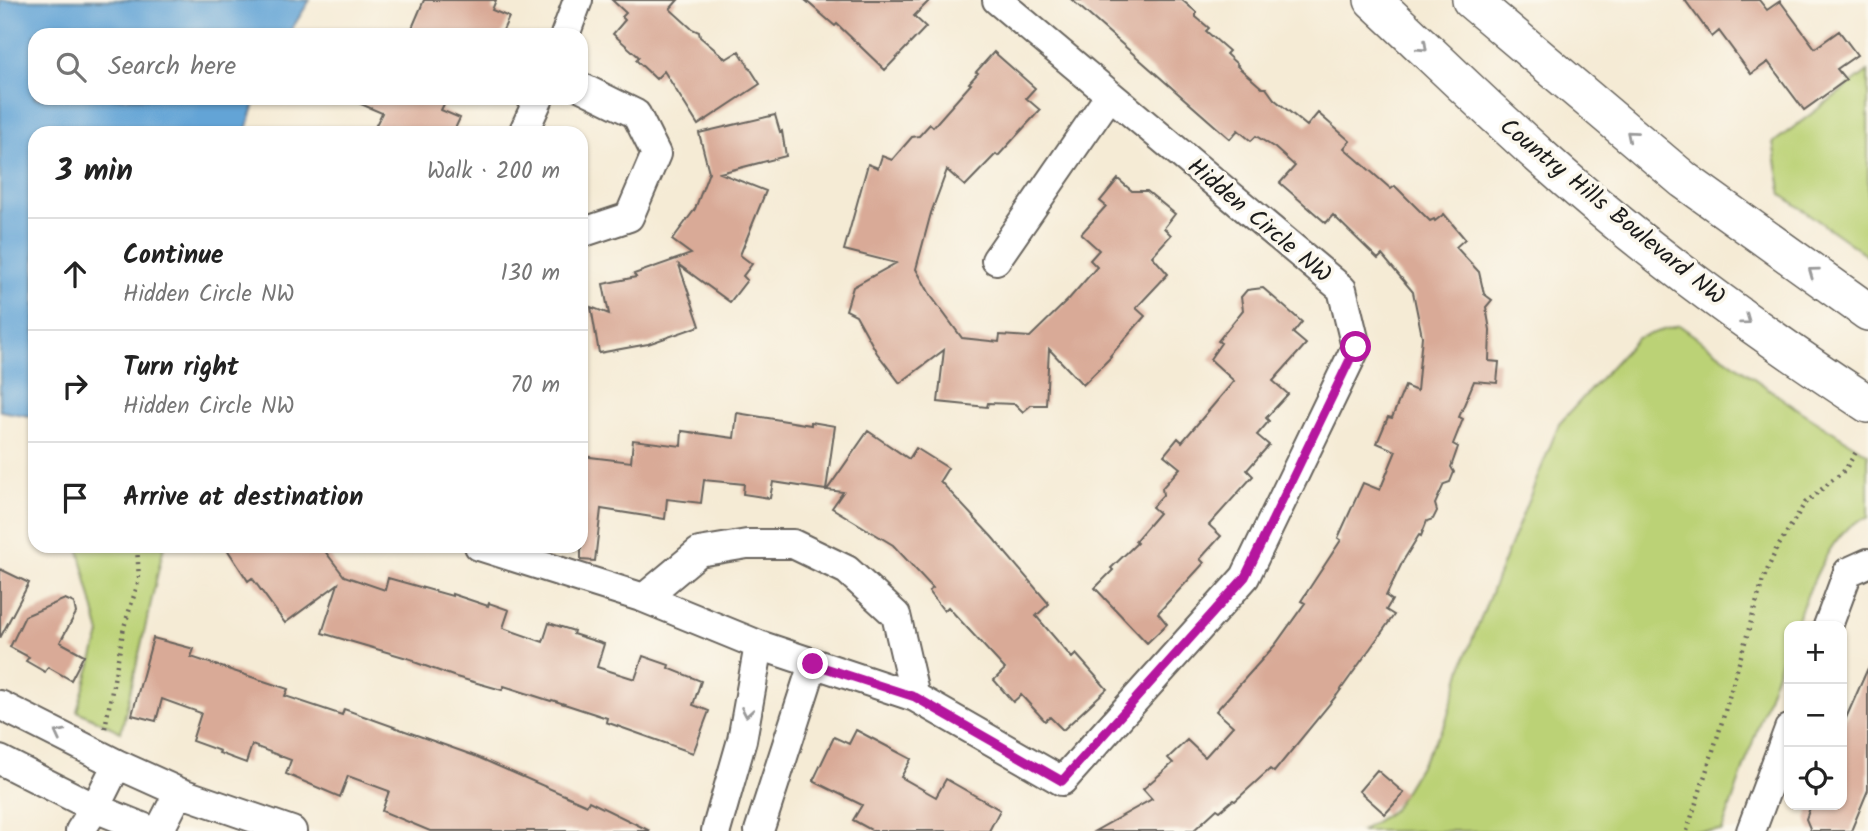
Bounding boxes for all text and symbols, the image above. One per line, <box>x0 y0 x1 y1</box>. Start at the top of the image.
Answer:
search box <box>28 28 588 105</box>
one-way arrow <box>1415 38 1428 51</box>
text: Search here <box>108 46 236 88</box>
icon: search <box>52 48 90 86</box>
street label: Country Hills Boulevard NW <box>1490 108 1734 316</box>
one-way arrow <box>1626 131 1639 143</box>
text: 3 min <box>56 148 133 196</box>
street label: Hidden Circle NW <box>1178 149 1340 294</box>
text: Walk · 200 m <box>427 154 560 190</box>
text: Continue <box>123 235 224 277</box>
icon: ahead <box>56 255 94 293</box>
text: 130 m <box>501 256 560 292</box>
one-way arrow <box>1808 268 1820 280</box>
text: Hidden Circle NW <box>123 277 295 313</box>
one-way arrow <box>1738 312 1751 324</box>
route start <box>1340 331 1371 362</box>
text: Turn right <box>123 347 239 389</box>
icon: right <box>56 367 94 405</box>
text: 70 m <box>510 368 560 404</box>
text: Hidden Circle NW <box>123 389 295 425</box>
text: Arrive at destination <box>123 477 363 519</box>
icon: arrive <box>56 479 94 517</box>
map controls <box>1784 621 1847 810</box>
button: + <box>1784 621 1847 684</box>
route end <box>797 648 828 679</box>
button: − <box>1784 684 1847 747</box>
one-way arrow <box>740 706 755 718</box>
one-way arrow <box>54 729 66 743</box>
button: locate <box>1784 747 1847 810</box>

